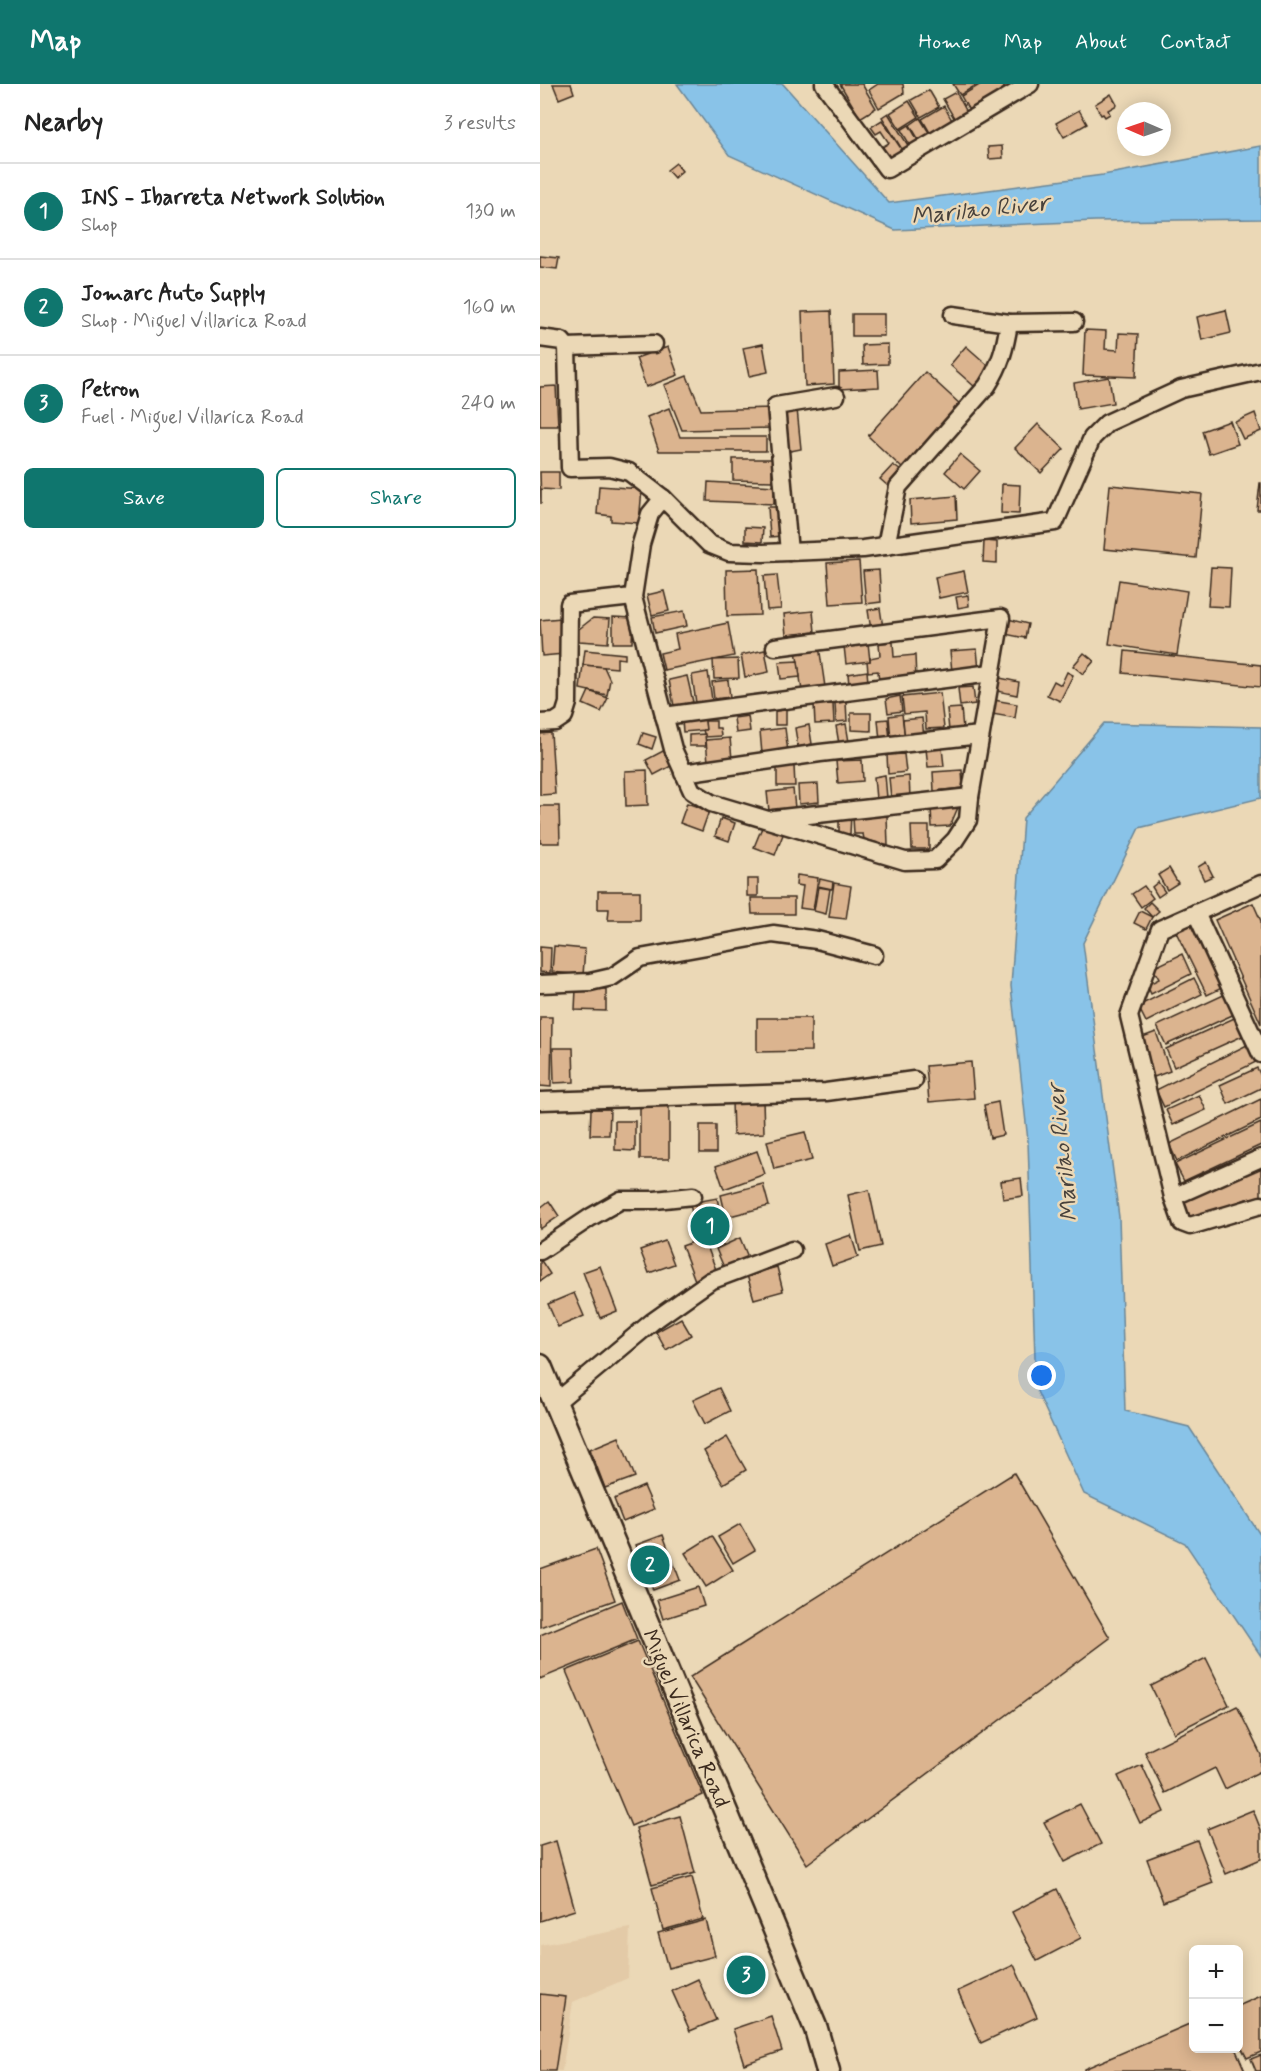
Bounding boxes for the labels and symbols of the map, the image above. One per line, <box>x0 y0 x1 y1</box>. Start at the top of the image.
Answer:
north arrow <box>1117 102 1171 156</box>
water label: Marilao River <box>910 187 1054 233</box>
water label: Marilao River <box>1040 1079 1086 1223</box>
pin: 1 <box>690 1204 730 1248</box>
your location <box>1027 1361 1056 1390</box>
pin: 2 <box>630 1542 670 1588</box>
street label: Miguel Villarica Road <box>632 1625 735 1813</box>
pin: 3 <box>726 1952 766 1998</box>

